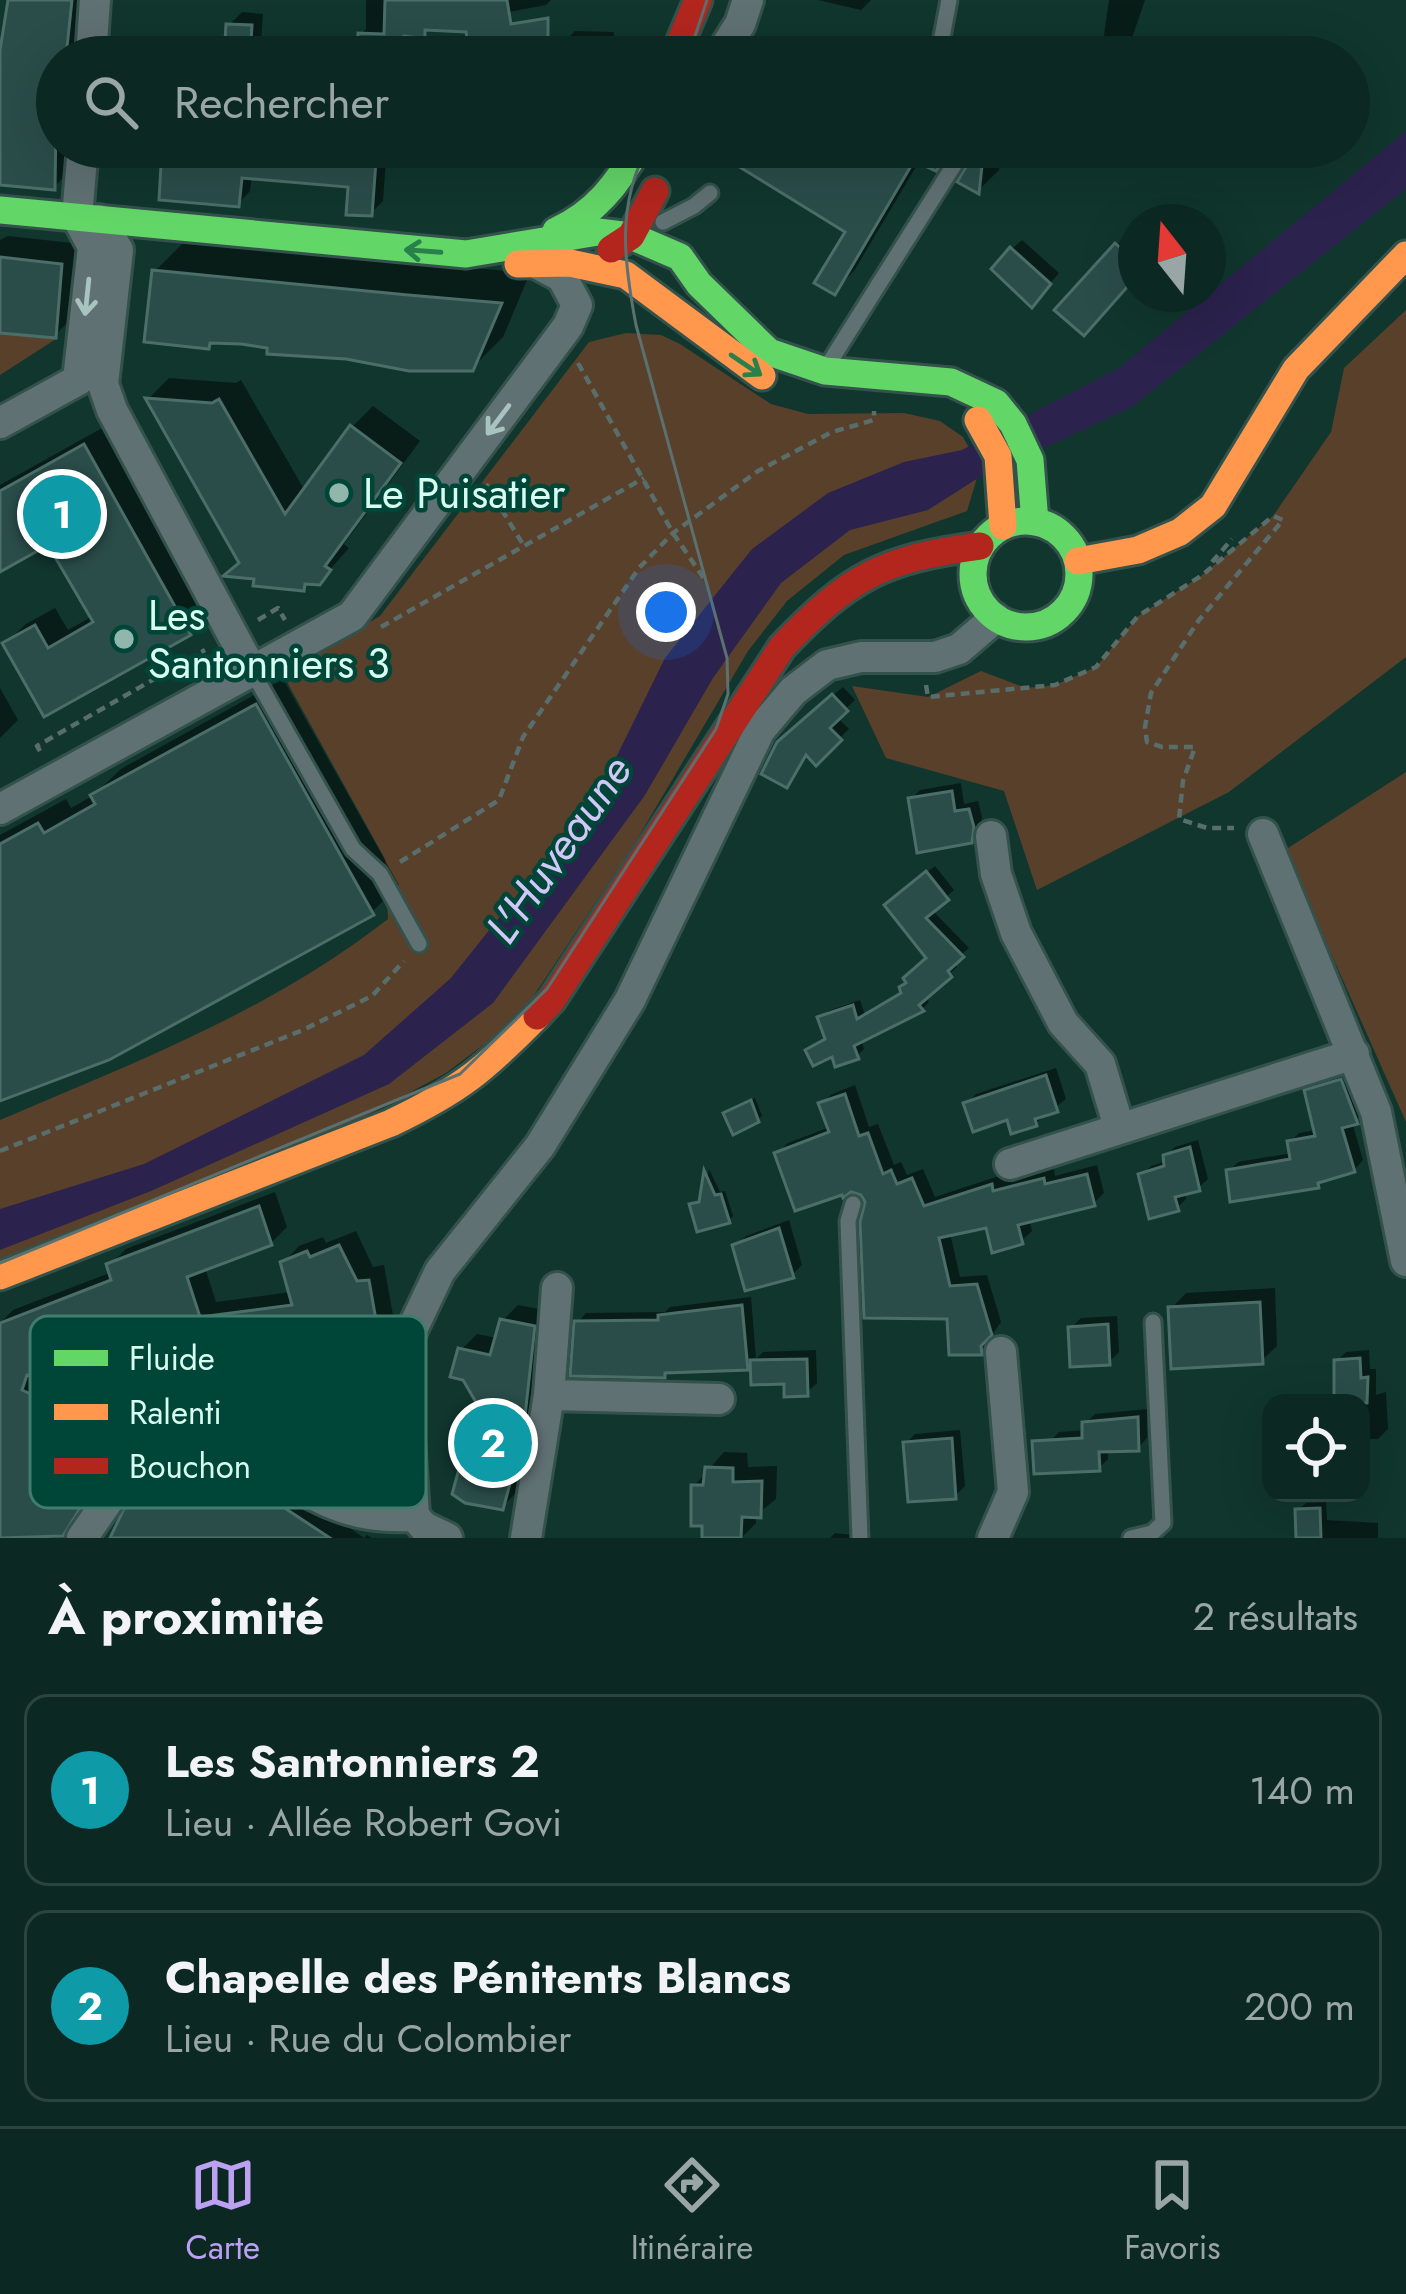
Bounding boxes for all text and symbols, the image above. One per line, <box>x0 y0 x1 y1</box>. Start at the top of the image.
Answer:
search box <box>36 36 1370 168</box>
icon: search <box>78 69 144 135</box>
text: Rechercher <box>174 70 389 135</box>
north arrow <box>1118 204 1226 312</box>
one-way arrow <box>404 239 443 262</box>
one-way arrow <box>75 276 98 315</box>
one-way arrow <box>729 352 762 377</box>
one-way arrow <box>485 403 511 436</box>
place label: Le Puisatier <box>363 463 566 524</box>
pin: 1 <box>23 469 101 559</box>
marker: Le Puisatier <box>326 480 352 506</box>
your location <box>636 582 696 642</box>
place label: Les Santonniers 3 <box>148 585 390 694</box>
marker: Les Santonniers 3 <box>111 626 137 652</box>
water label: L'Huveaune <box>470 742 647 957</box>
legend <box>30 1316 426 1508</box>
text: Fluide <box>129 1335 215 1382</box>
text: Ralenti <box>129 1389 222 1436</box>
map controls <box>1262 1394 1370 1502</box>
button: locate <box>1262 1394 1370 1502</box>
pin: 2 <box>454 1398 532 1488</box>
text: Bouchon <box>129 1443 251 1490</box>
text: À proximité <box>48 1579 324 1653</box>
text: 2 résultats <box>1193 1588 1358 1645</box>
text: Les Santonniers 2 <box>165 1729 540 1794</box>
text: 1 <box>80 1762 100 1819</box>
text: 140 m <box>1249 1762 1355 1819</box>
text: Lieu · Allée Robert Govi <box>165 1794 562 1851</box>
text: Chapelle des Pénitents Blancs <box>165 1945 791 2010</box>
text: 2 <box>77 1978 103 2035</box>
text: 200 m <box>1244 1978 1355 2035</box>
text: Lieu · Rue du Colombier <box>165 2010 571 2067</box>
tab: Carte <box>185 2152 260 2271</box>
tab: Itinéraire <box>631 2152 753 2271</box>
tab: Favoris <box>1124 2152 1221 2271</box>

